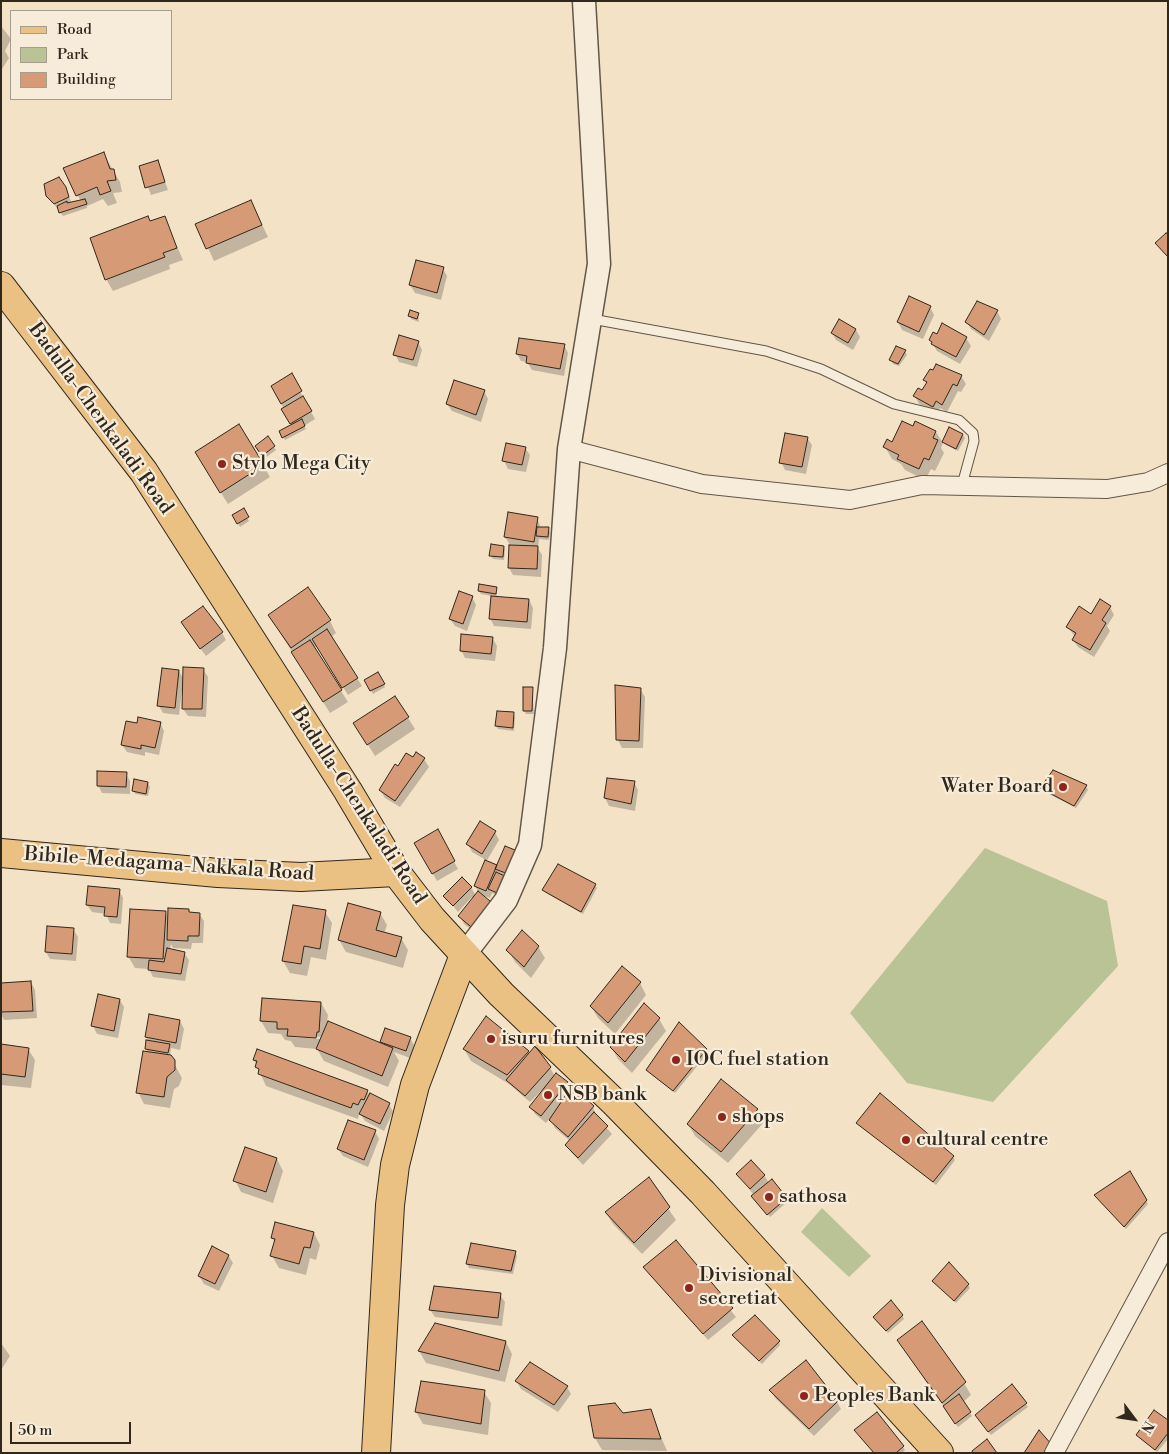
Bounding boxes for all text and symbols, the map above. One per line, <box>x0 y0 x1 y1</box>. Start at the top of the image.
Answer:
legend <box>10 10 172 100</box>
text: Road <box>57 20 92 39</box>
text: Park <box>57 45 88 64</box>
text: Building <box>57 70 116 89</box>
street label: Badulla-Chenkaladi Road <box>23 319 177 519</box>
place label: Stylo Mega City <box>232 452 371 476</box>
marker: Stylo Mega City <box>216 458 228 470</box>
street label: Badulla-Chenkaladi Road <box>285 703 431 909</box>
place label: Water Board <box>941 775 1053 799</box>
marker: Water Board <box>1057 781 1069 793</box>
street label: Bibile-Medagama-Nakkala Road <box>23 843 315 887</box>
place label: isuru furnitures <box>501 1027 644 1051</box>
marker: isuru furnitures <box>485 1033 497 1045</box>
place label: IOC fuel station <box>686 1048 829 1072</box>
marker: IOC fuel station <box>670 1054 682 1066</box>
place label: NSB bank <box>558 1083 646 1107</box>
marker: NSB bank <box>542 1089 554 1101</box>
place label: shops <box>732 1105 784 1129</box>
marker: shops <box>716 1111 728 1123</box>
place label: cultural centre <box>916 1128 1048 1152</box>
marker: cultural centre <box>900 1134 912 1146</box>
place label: sathosa <box>779 1185 847 1209</box>
marker: sathosa <box>763 1191 775 1203</box>
place label: Divisional secretiat <box>699 1264 792 1311</box>
marker: Divisional secretiat <box>683 1282 695 1294</box>
place label: Peoples Bank <box>814 1384 935 1408</box>
marker: Peoples Bank <box>798 1390 810 1402</box>
north arrow <box>1109 1394 1159 1444</box>
scale bar <box>12 1412 134 1444</box>
text: N <box>1136 1417 1157 1436</box>
text: 50 m <box>18 1421 52 1440</box>

